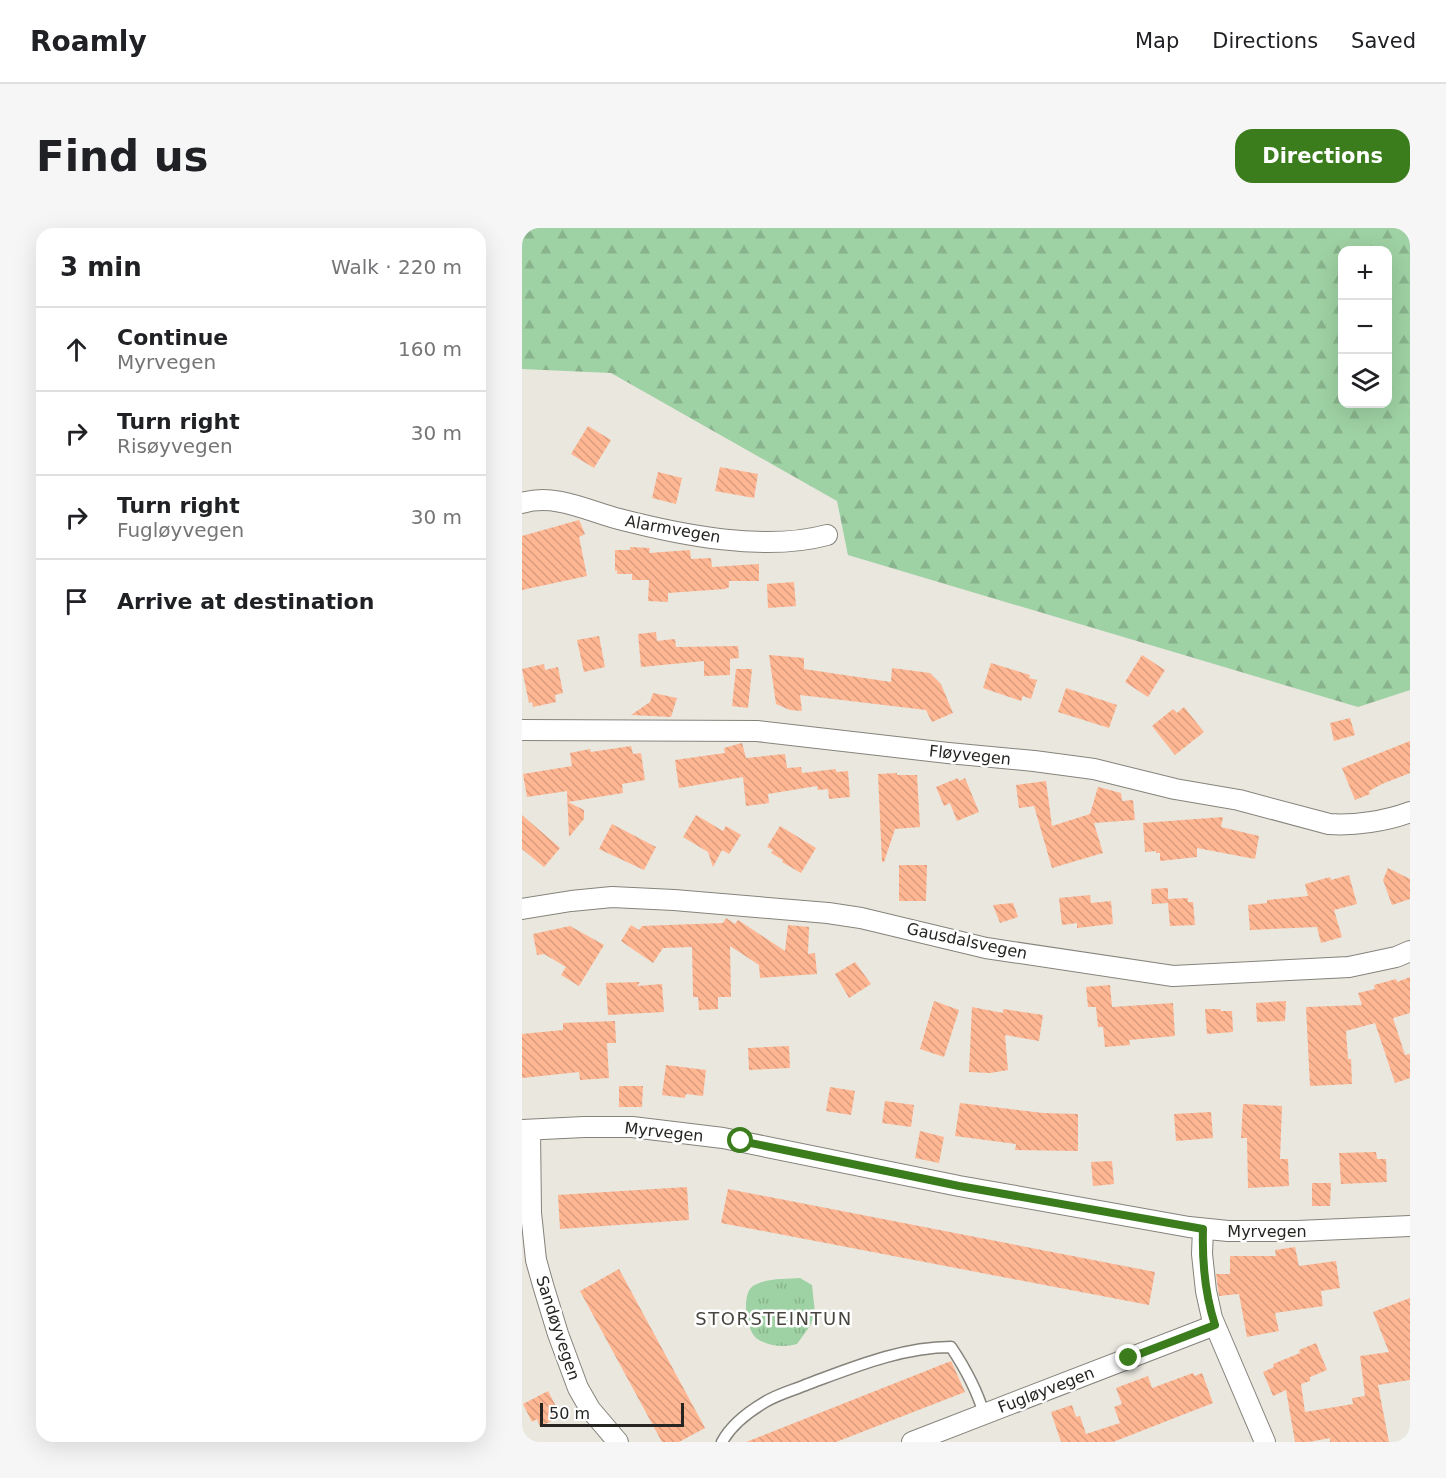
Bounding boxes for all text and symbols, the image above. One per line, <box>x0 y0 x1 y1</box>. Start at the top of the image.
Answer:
text: Roamly <box>30 25 147 58</box>
text: Map <box>1135 29 1179 53</box>
text: Directions <box>1212 29 1318 53</box>
text: Saved <box>1351 29 1416 53</box>
button: Directions <box>1235 129 1410 183</box>
text: Find us <box>36 132 209 181</box>
map controls <box>1338 246 1392 408</box>
button: + <box>1338 246 1392 300</box>
text: 3 min <box>60 252 142 282</box>
text: Walk · 220 m <box>331 255 462 279</box>
button: − <box>1338 300 1392 354</box>
text: Continue <box>117 325 228 350</box>
icon: ahead <box>60 333 93 366</box>
text: 160 m <box>398 337 462 361</box>
text: Myrvegen <box>117 350 216 374</box>
button: layers <box>1338 354 1392 408</box>
text: Turn right <box>117 409 240 434</box>
icon: right <box>60 417 93 450</box>
text: 30 m <box>411 421 462 445</box>
text: Risøyvegen <box>117 434 233 458</box>
text: Turn right <box>117 493 240 518</box>
icon: right <box>60 501 93 534</box>
text: 30 m <box>411 505 462 529</box>
street label: Alarmvegen <box>624 511 722 547</box>
text: Fugløyvegen <box>117 518 244 542</box>
icon: arrive <box>60 585 93 618</box>
text: Arrive at destination <box>117 589 374 614</box>
street label: Fløyvegen <box>928 741 1012 769</box>
street label: Gausdalsvegen <box>905 919 1029 963</box>
street label: Myrvegen <box>624 1118 704 1146</box>
route start <box>727 1127 753 1153</box>
street label: Myrvegen <box>1227 1222 1307 1241</box>
street label: Sandøyvegen <box>532 1273 584 1383</box>
district label: STORSTEINTUN <box>695 1308 853 1329</box>
route end <box>1115 1344 1141 1370</box>
street label: Fugløyvegen <box>995 1363 1097 1417</box>
scale bar <box>540 1400 684 1428</box>
text: 50 m <box>549 1404 590 1423</box>

